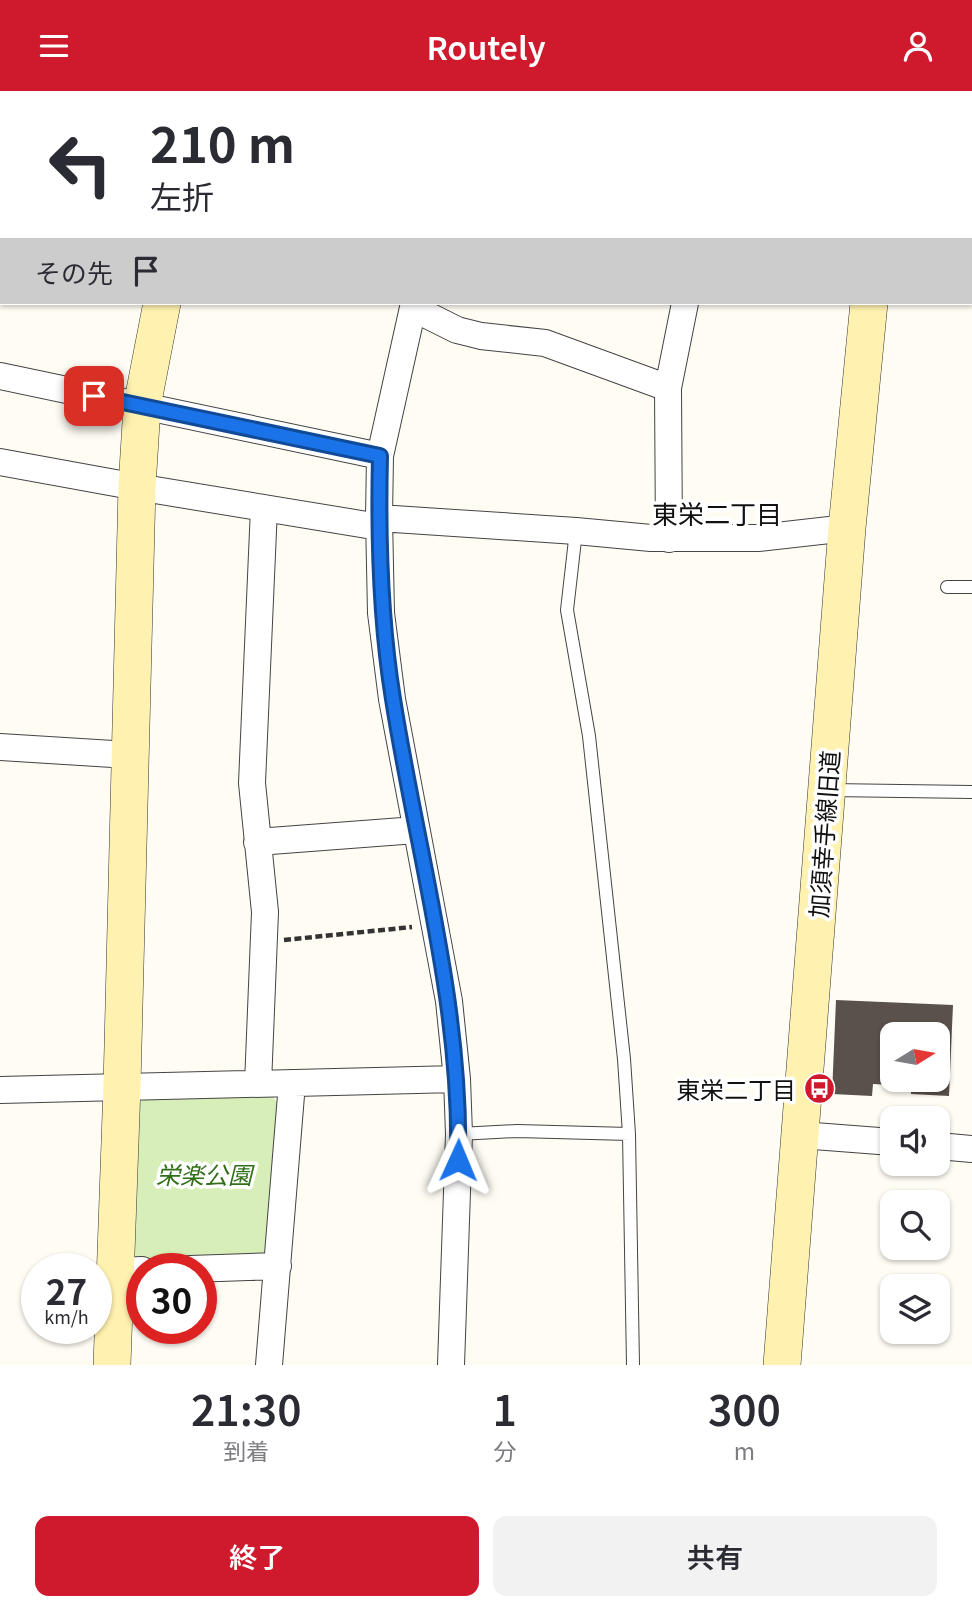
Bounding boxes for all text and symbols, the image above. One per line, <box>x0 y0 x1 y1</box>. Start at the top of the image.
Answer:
text: Routely <box>426 23 546 69</box>
icon: menu <box>35 27 73 65</box>
icon: person <box>899 27 937 65</box>
text: 210 m <box>150 106 295 177</box>
icon: left <box>35 119 126 210</box>
text: 左折 <box>150 172 214 218</box>
icon: arrive <box>127 252 165 290</box>
text: その先 <box>35 253 113 290</box>
pin <box>64 366 124 426</box>
icon: arrive <box>75 377 113 415</box>
district label: 東栄二丁目 <box>652 494 782 531</box>
street label: 加須幸手線旧道 <box>800 749 846 919</box>
north arrow <box>880 1022 950 1092</box>
map controls <box>880 1022 950 1344</box>
place label: 東栄二丁目 <box>676 1071 796 1106</box>
bus stop icon: 東栄二丁目 <box>802 1071 836 1105</box>
button: sound <box>880 1106 950 1176</box>
position arrow <box>421 1123 495 1197</box>
park label: 栄楽公園 <box>156 1156 255 1191</box>
button: search <box>880 1190 950 1260</box>
speed limit sign: 30 <box>126 1253 217 1344</box>
text: 27 <box>46 1264 87 1315</box>
button: layers <box>880 1274 950 1344</box>
text: km/h <box>44 1303 89 1329</box>
text: 21:30 <box>191 1377 302 1438</box>
text: 1 <box>493 1377 517 1438</box>
text: 300 <box>708 1377 781 1438</box>
text: 到着 <box>223 1433 269 1467</box>
text: 分 <box>493 1433 516 1467</box>
text: m <box>734 1433 755 1467</box>
button: 終了 <box>35 1516 479 1596</box>
button: 共有 <box>493 1516 937 1596</box>

